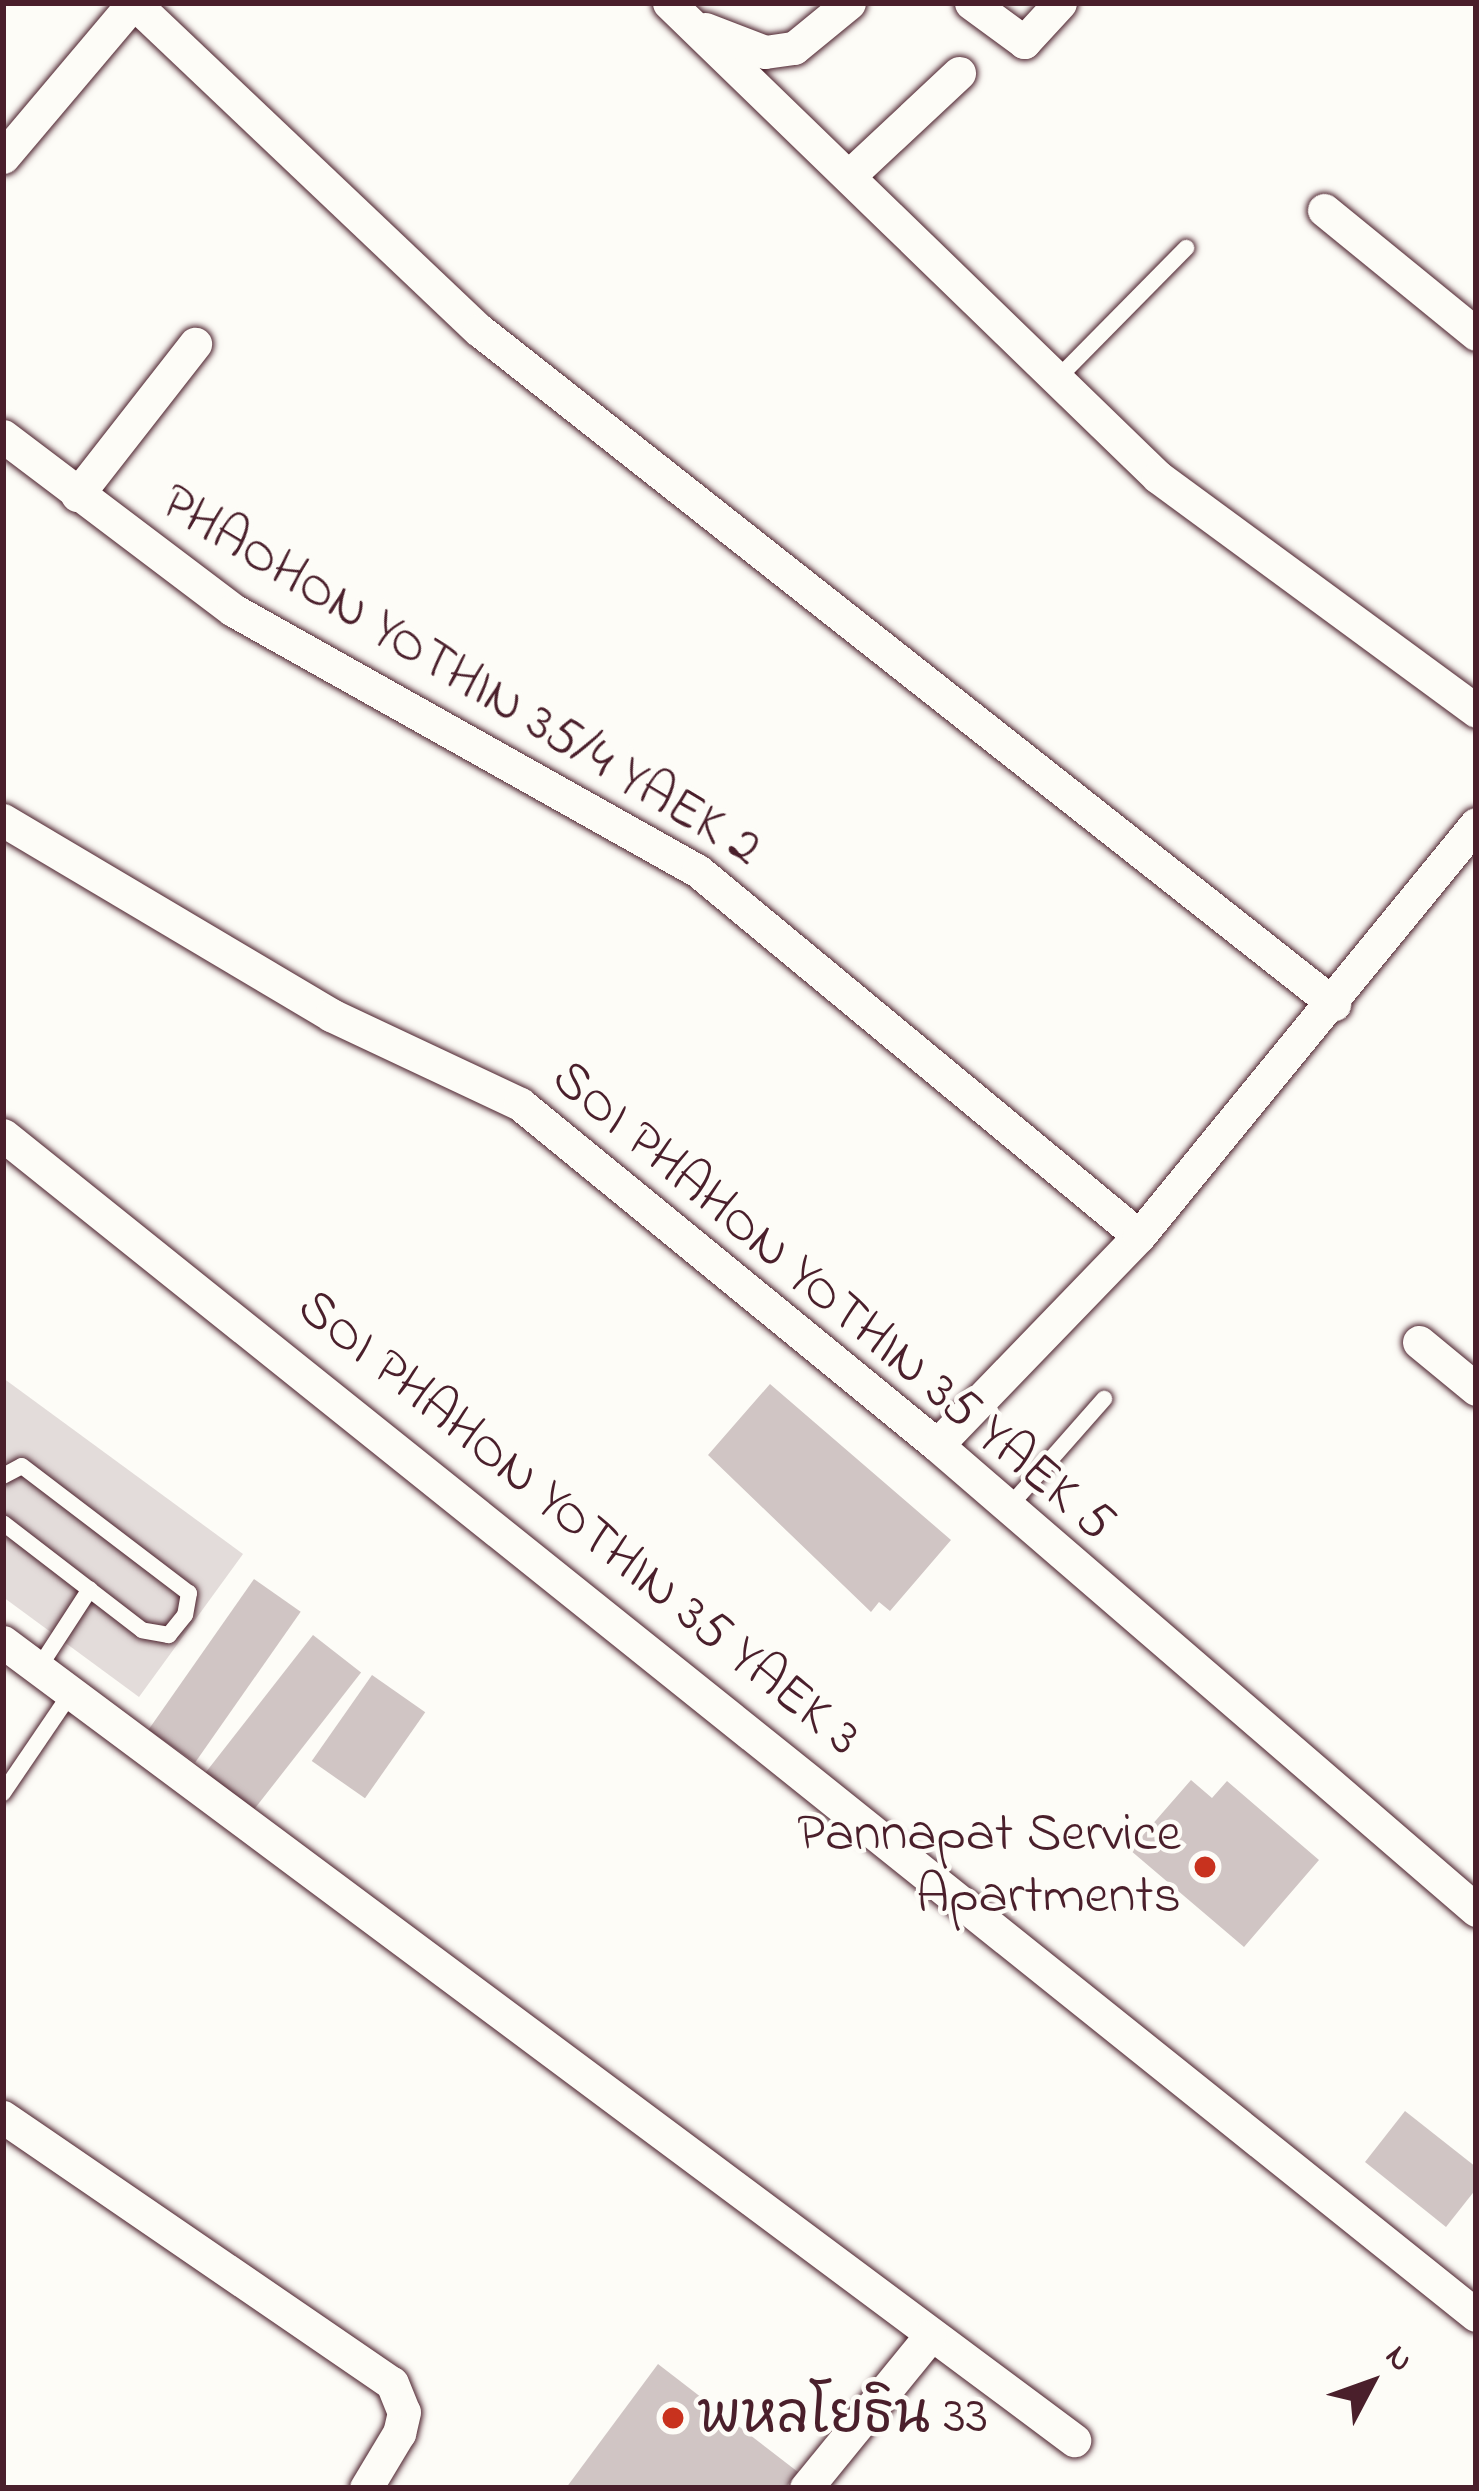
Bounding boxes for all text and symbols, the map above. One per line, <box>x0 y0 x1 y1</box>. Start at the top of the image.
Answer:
street label: PHAOHON YOTHIN 35/4 YAEK 2 <box>148 472 772 882</box>
street label: SOI PHAHON YOTHIN 35 YAEK 5 <box>537 1047 1127 1557</box>
street label: SOI PHAHON YOTHIN 35 YAEK 3 <box>283 1276 873 1772</box>
place label: Pannapat Service Apartments <box>797 1804 1181 1930</box>
marker: Pannapat Service Apartments <box>1192 1854 1218 1880</box>
north arrow <box>1311 2323 1431 2443</box>
text: N <box>1373 2335 1424 2384</box>
place label: พหลโยธิน 33 <box>697 2386 988 2450</box>
marker: พหลโยธิน 33 <box>660 2405 686 2431</box>

